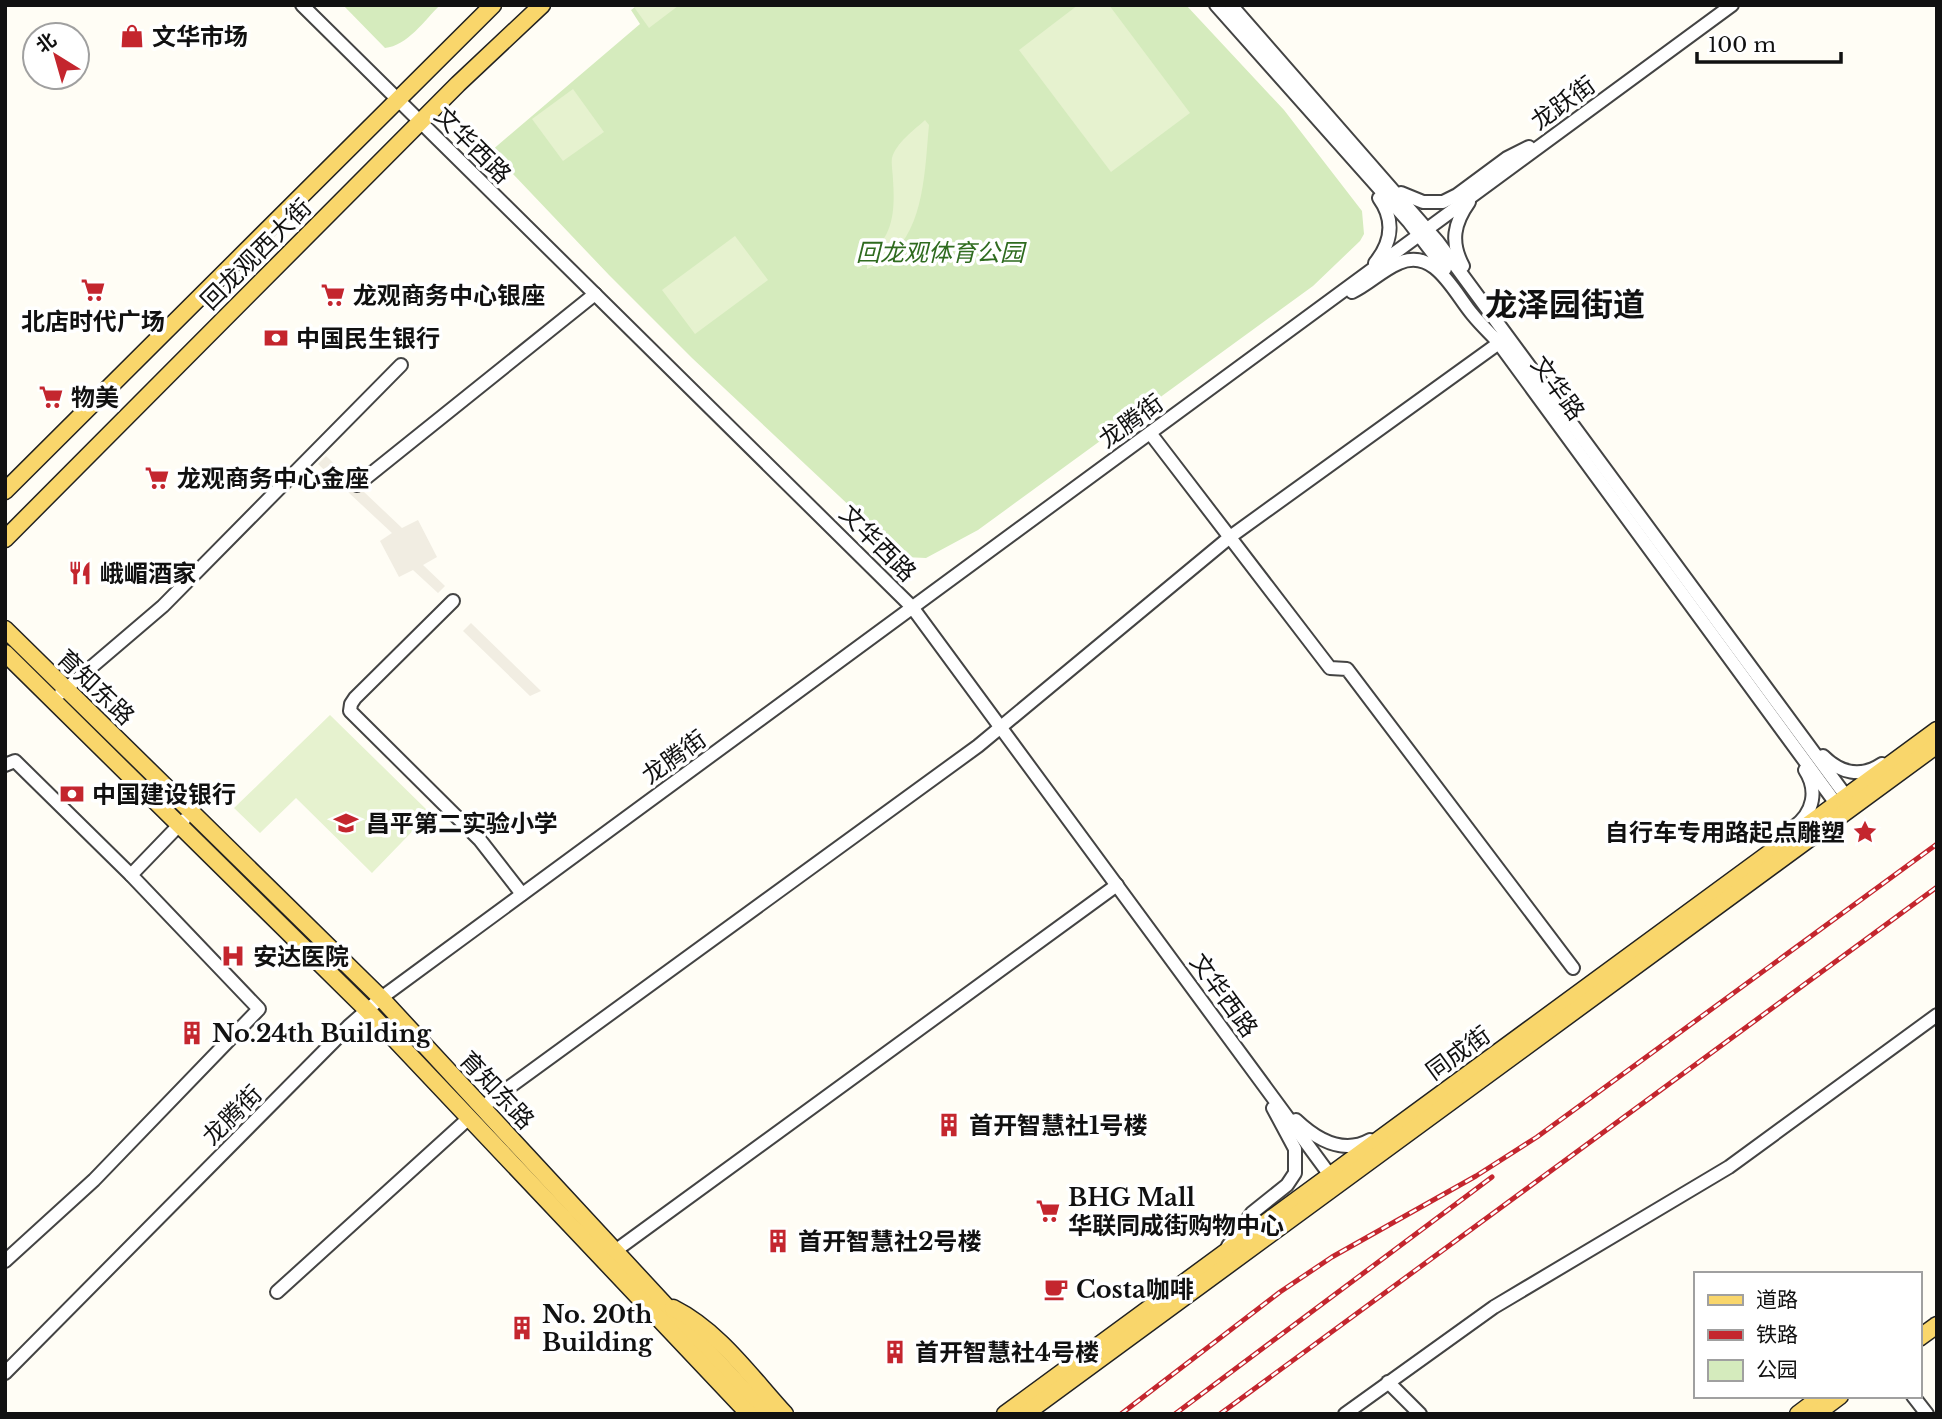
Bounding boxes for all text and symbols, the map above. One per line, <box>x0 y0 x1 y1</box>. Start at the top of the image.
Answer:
north arrow <box>21 21 91 91</box>
scale bar <box>1697 21 1840 65</box>
shop icon: 文华市场 <box>118 22 146 50</box>
place label: 文华市场 <box>152 22 248 51</box>
text: 北 <box>32 28 61 58</box>
text: 100 m <box>1708 32 1776 58</box>
street label: 龙跃街 <box>1525 70 1601 136</box>
street label: 文华西路 <box>429 101 517 189</box>
street label: 回龙观西大街 <box>195 193 317 315</box>
park label: 回龙观体育公园 <box>856 238 1027 267</box>
supermarket icon: 北店时代广场 <box>79 276 107 304</box>
supermarket icon: 龙观商务中心银座 <box>319 281 347 309</box>
place label: 龙观商务中心银座 <box>353 281 545 310</box>
district label: 龙泽园街道 <box>1485 285 1645 325</box>
place label: 北店时代广场 <box>21 307 165 336</box>
bank icon: 中国民生银行 <box>262 324 290 352</box>
place label: 中国民生银行 <box>296 324 440 353</box>
street label: 文华路 <box>1525 350 1591 426</box>
supermarket icon: 物美 <box>37 383 65 411</box>
place label: 物美 <box>71 383 119 412</box>
street label: 龙腾街 <box>1093 388 1169 454</box>
supermarket icon: 龙观商务中心金座 <box>143 464 171 492</box>
place label: 龙观商务中心金座 <box>177 464 369 493</box>
street label: 文华西路 <box>834 499 922 587</box>
restaurant icon: 峨嵋酒家 <box>66 559 94 587</box>
place label: 峨嵋酒家 <box>100 559 196 588</box>
street label: 育知东路 <box>51 643 141 731</box>
street label: 龙腾街 <box>636 724 712 790</box>
bank icon: 中国建设银行 <box>58 780 86 808</box>
place label: 中国建设银行 <box>92 780 236 809</box>
school or university icon: 昌平第二实验小学 <box>332 809 360 837</box>
place label: 昌平第二实验小学 <box>366 809 558 838</box>
place label: 自行车专用路起点雕塑 <box>1605 818 1845 847</box>
place icon: 自行车专用路起点雕塑 <box>1851 818 1879 846</box>
hospital icon: 安达医院 <box>219 942 247 970</box>
place label: 安达医院 <box>253 942 349 971</box>
street label: 文华西路 <box>1184 948 1264 1042</box>
building icon: No.24th Building <box>178 1019 206 1047</box>
place label: No.24th Building <box>212 1019 432 1048</box>
street label: 同成街 <box>1420 1020 1496 1086</box>
street label: 育知东路 <box>454 1045 540 1135</box>
street label: 龙腾街 <box>196 1079 268 1151</box>
building icon: 首开智慧社1号楼 <box>935 1111 963 1139</box>
place label: 首开智慧社1号楼 <box>969 1111 1147 1140</box>
place label: BHG Mall 华联同成街购物中心 <box>1068 1183 1284 1240</box>
supermarket icon: BHG Mall 华联同成街购物中心 <box>1034 1197 1062 1225</box>
building icon: 首开智慧社2号楼 <box>764 1227 792 1255</box>
place label: 首开智慧社2号楼 <box>798 1227 982 1256</box>
legend <box>1694 1272 1921 1398</box>
cafe icon: Costa咖啡 <box>1042 1275 1070 1303</box>
place label: Costa咖啡 <box>1076 1275 1194 1304</box>
text: 道路 <box>1756 1287 1798 1313</box>
place label: No. 20th Building <box>542 1300 654 1357</box>
building icon: No. 20th Building <box>508 1314 536 1342</box>
text: 铁路 <box>1756 1322 1798 1348</box>
building icon: 首开智慧社4号楼 <box>881 1338 909 1366</box>
place label: 首开智慧社4号楼 <box>915 1338 1099 1367</box>
text: 公园 <box>1756 1357 1798 1383</box>

